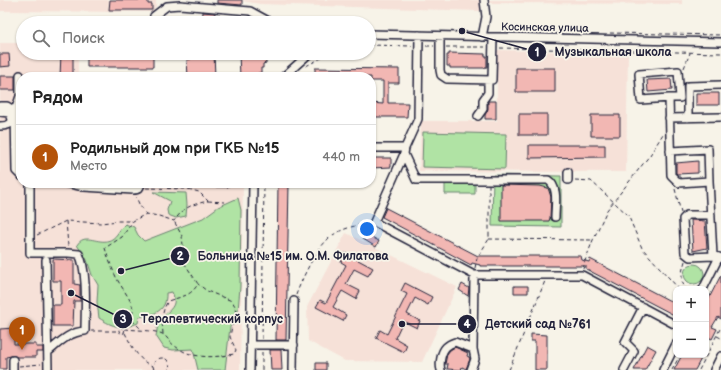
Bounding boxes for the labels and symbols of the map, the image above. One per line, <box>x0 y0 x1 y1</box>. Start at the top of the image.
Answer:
street label: Косинская улица <box>501 20 589 35</box>
callout: Музыкальная школа <box>527 40 679 64</box>
text: 1 <box>534 45 540 60</box>
text: Музыкальная школа <box>555 45 672 60</box>
your location <box>357 219 377 239</box>
callout: Больница №15 им. О.М. Филатова <box>170 244 397 268</box>
text: 2 <box>176 249 184 264</box>
text: Больница №15 им. О.М. Филатова <box>198 249 389 264</box>
callout: Терапевтический корпус <box>113 307 291 331</box>
text: 3 <box>119 312 127 327</box>
text: Терапевтический корпус <box>141 312 283 327</box>
callout: Детский сад №761 <box>457 312 599 336</box>
pin: 1 <box>9 317 35 350</box>
text: 4 <box>463 317 471 332</box>
text: Детский сад №761 <box>485 317 591 332</box>

